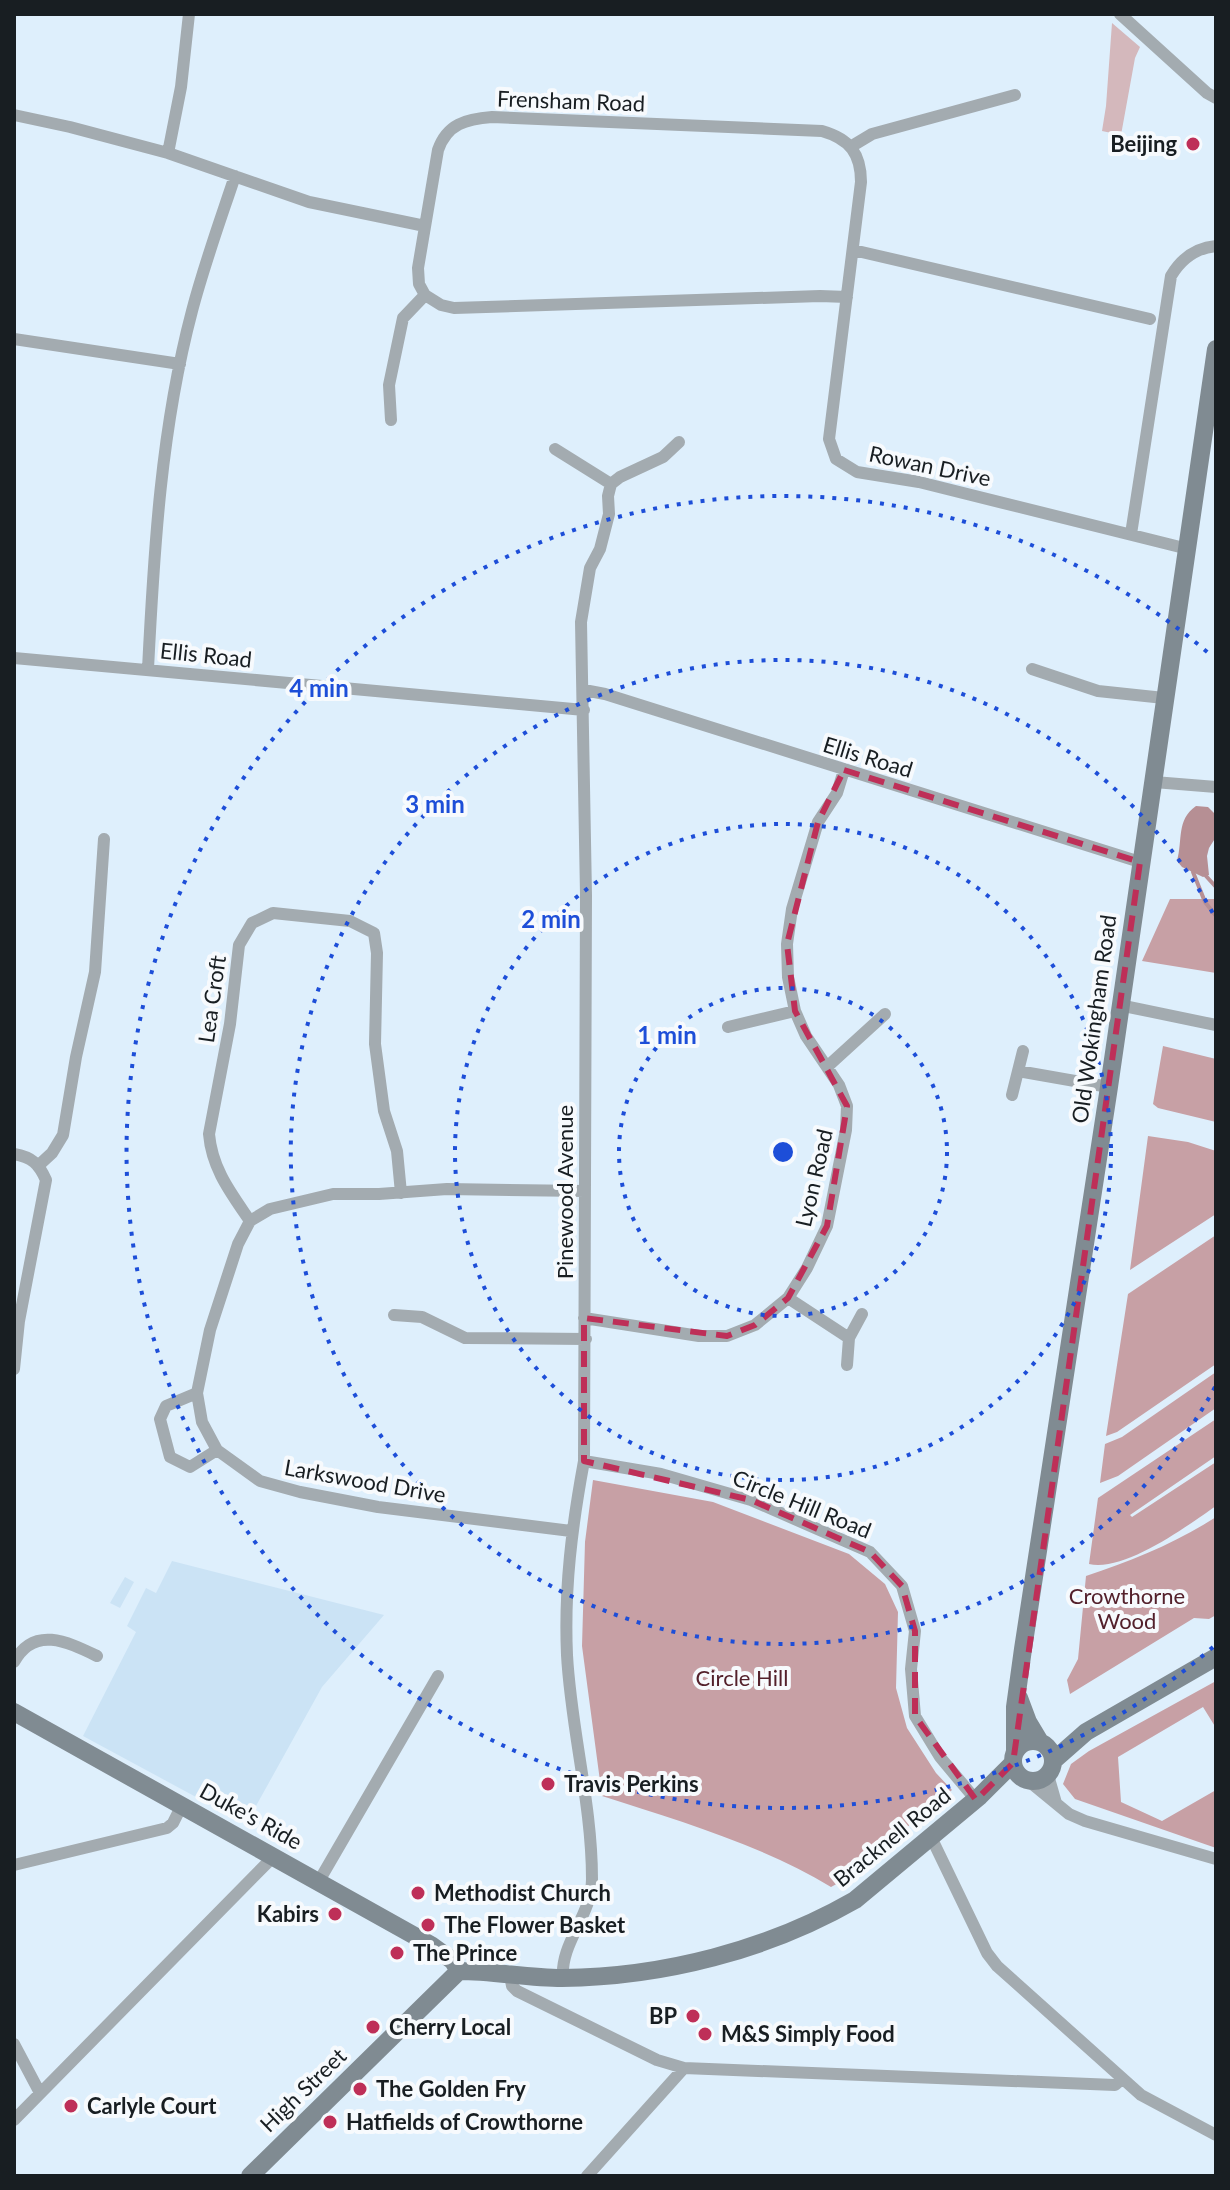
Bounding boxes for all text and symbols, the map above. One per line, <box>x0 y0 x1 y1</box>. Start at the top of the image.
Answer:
street label: Frensham Road <box>496 84 646 117</box>
place label: Beijing <box>1110 130 1177 157</box>
marker: Beijing <box>1184 135 1202 153</box>
street label: Rowan Drive <box>867 439 993 492</box>
street label: Ellis Road <box>159 636 253 673</box>
text: 4 min <box>289 673 349 702</box>
street label: Ellis Road <box>820 730 916 783</box>
text: 3 min <box>405 789 465 818</box>
text: 2 min <box>521 904 581 933</box>
street label: Old Wokingham Road <box>1066 913 1121 1125</box>
street label: Lea Croft <box>192 953 231 1044</box>
text: 1 min <box>637 1020 697 1049</box>
street label: Pinewood Avenue <box>551 1105 578 1279</box>
street label: Lyon Road <box>789 1126 838 1229</box>
centre of rings <box>769 1138 797 1166</box>
street label: Larkswood Drive <box>282 1453 448 1508</box>
street label: Circle Hill Road <box>729 1463 875 1544</box>
park label: Crowthorne Wood <box>1069 1582 1185 1634</box>
park label: Circle Hill <box>696 1664 788 1691</box>
place label: Travis Perkins <box>564 1770 699 1797</box>
marker: Travis Perkins <box>539 1775 557 1793</box>
street label: Duke's Ride <box>195 1776 307 1855</box>
street label: Bracknell Road <box>828 1781 956 1892</box>
place label: Methodist Church <box>434 1879 611 1906</box>
marker: Methodist Church <box>409 1884 427 1902</box>
place label: Kabirs <box>257 1900 319 1927</box>
marker: Kabirs <box>326 1905 344 1923</box>
place label: The Flower Basket <box>444 1911 626 1938</box>
marker: The Flower Basket <box>419 1916 437 1934</box>
place label: The Prince <box>413 1939 518 1966</box>
marker: The Prince <box>388 1944 406 1962</box>
place label: BP <box>649 2002 677 2029</box>
marker: BP <box>684 2007 702 2025</box>
place label: Cherry Local <box>389 2013 511 2040</box>
marker: Cherry Local <box>364 2018 382 2036</box>
place label: M&S Simply Food <box>721 2020 895 2047</box>
marker: M&S Simply Food <box>696 2025 714 2043</box>
street label: High Street <box>254 2042 351 2137</box>
place label: The Golden Fry <box>376 2075 526 2102</box>
marker: The Golden Fry <box>351 2080 369 2098</box>
place label: Carlyle Court <box>87 2092 217 2119</box>
marker: Carlyle Court <box>62 2097 80 2115</box>
place label: Hatfields of Crowthorne <box>346 2108 583 2135</box>
marker: Hatfields of Crowthorne <box>321 2113 339 2131</box>

